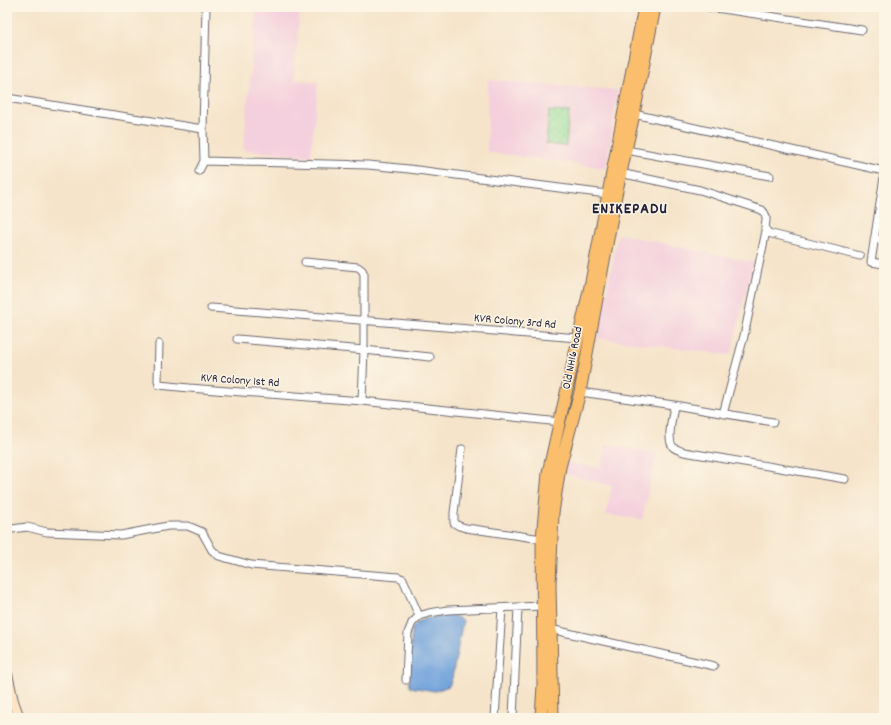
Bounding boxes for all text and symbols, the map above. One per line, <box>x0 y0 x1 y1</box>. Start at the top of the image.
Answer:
district label: ENIKEPADU <box>592 198 668 221</box>
street label: KVR Colony 3rd Rd <box>473 310 557 334</box>
street label: Old NH16 Road <box>559 325 587 391</box>
street label: KVR Colony 1st Rd <box>200 370 280 392</box>

